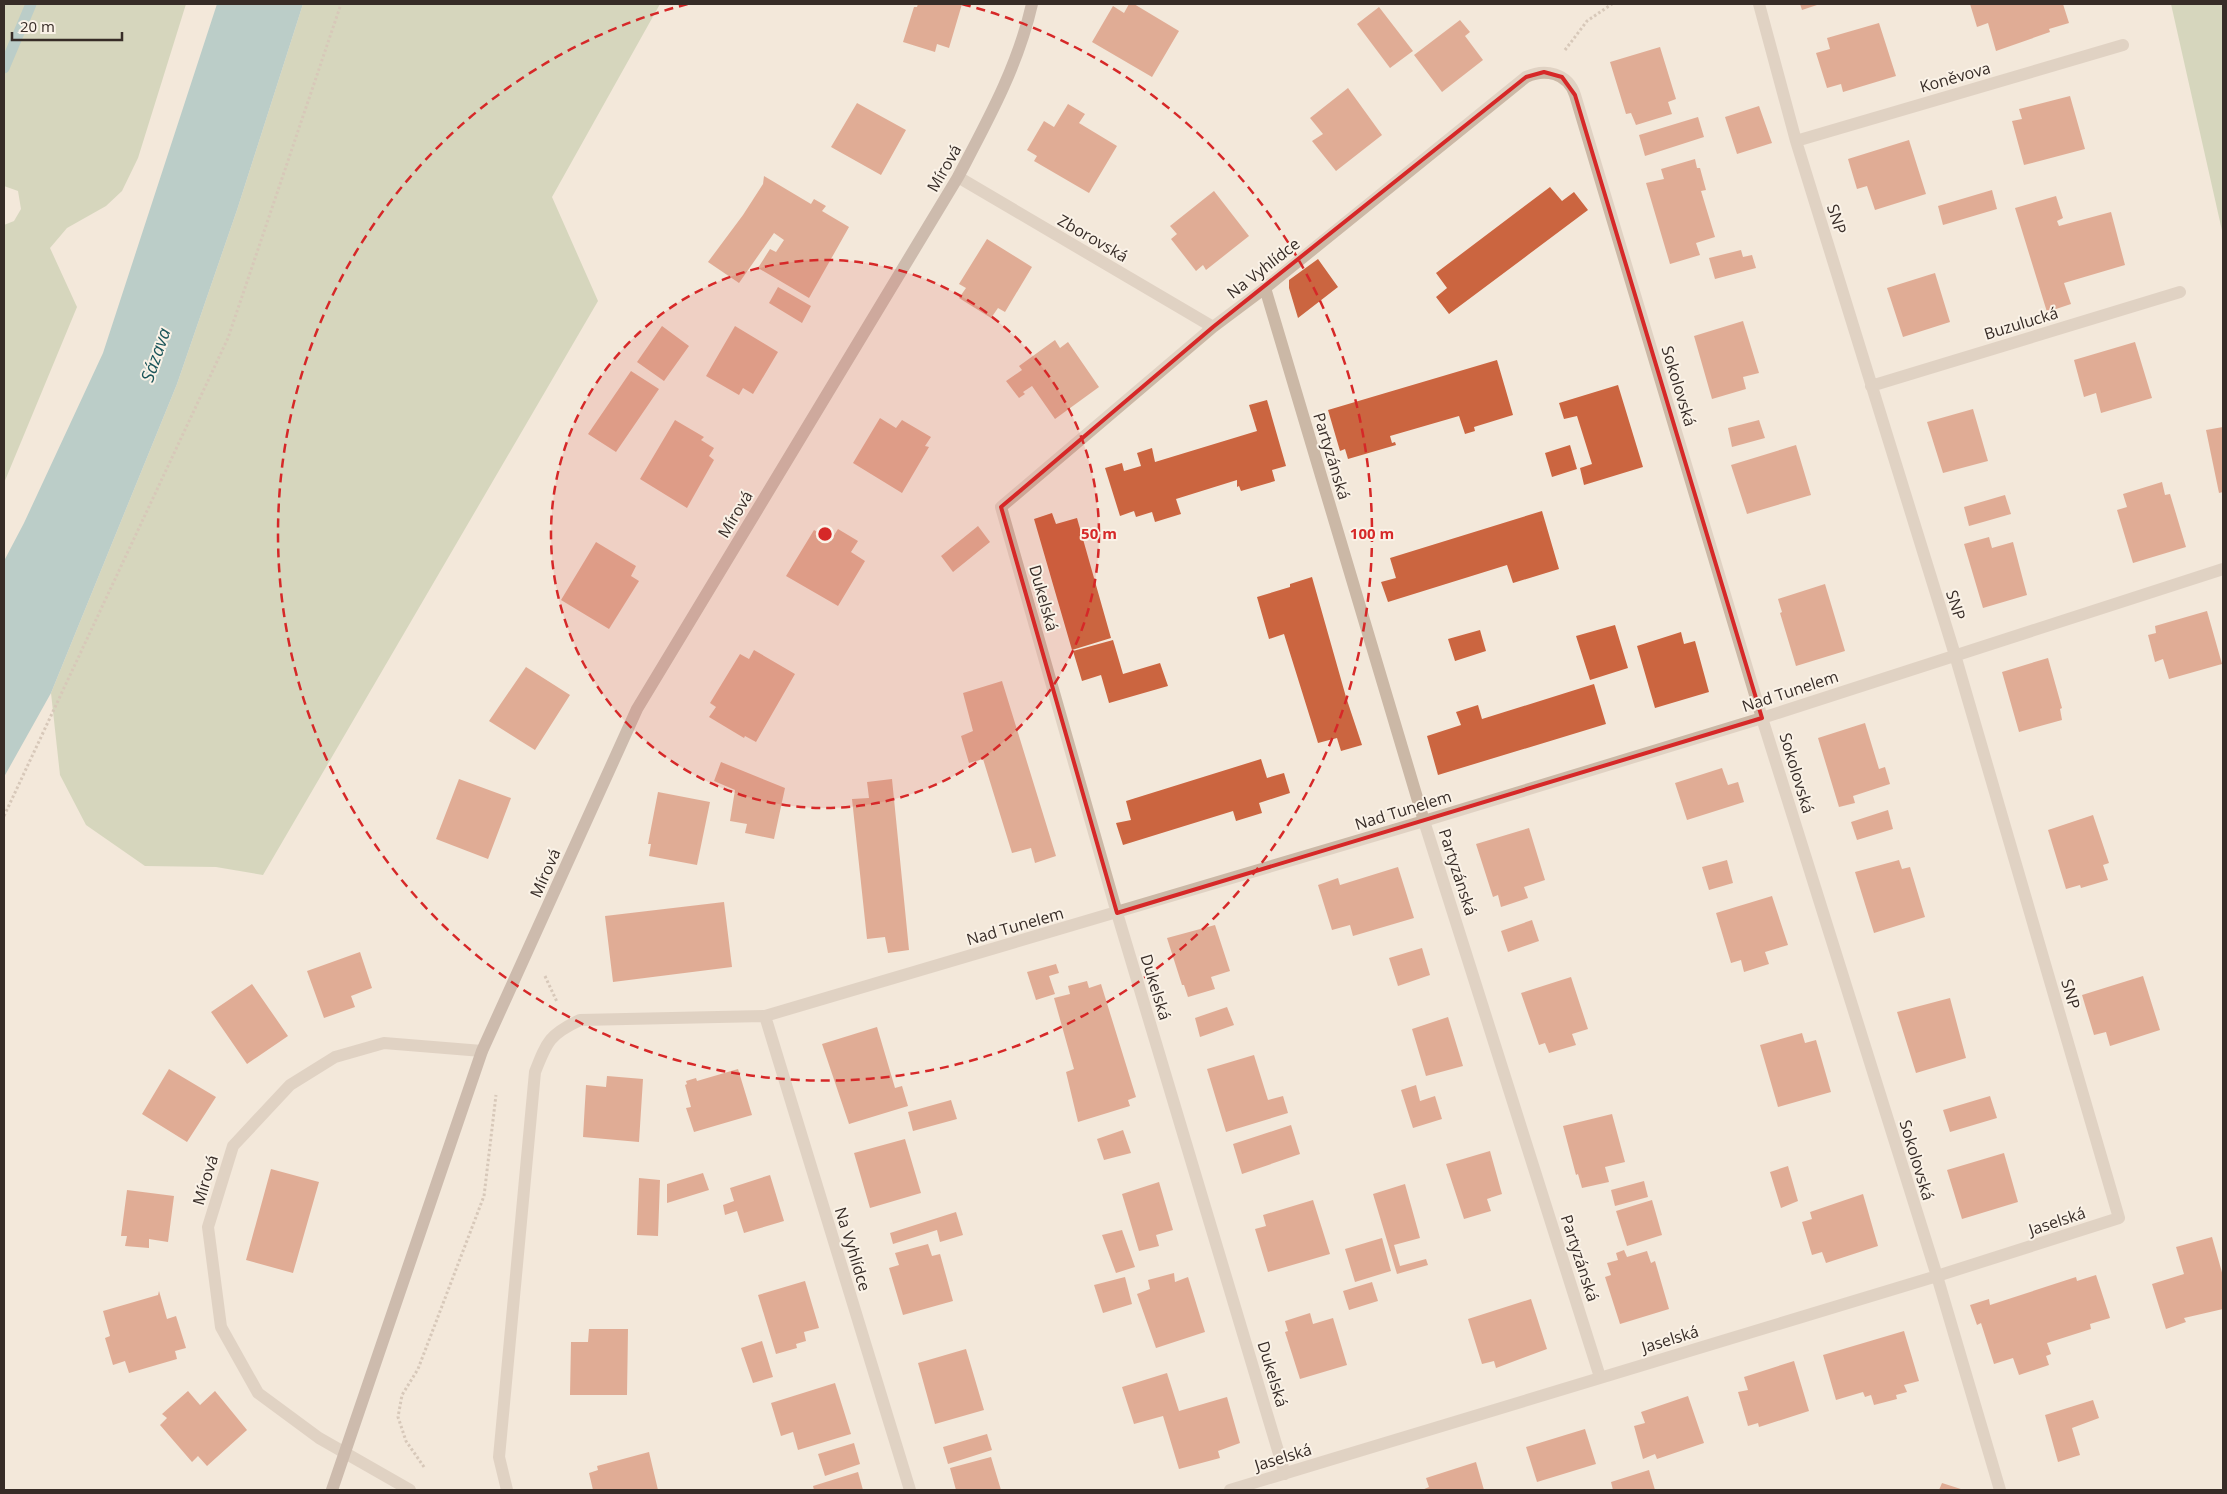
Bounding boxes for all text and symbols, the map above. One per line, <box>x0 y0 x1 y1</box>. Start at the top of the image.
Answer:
scale bar <box>12 10 122 42</box>
text: 20 m <box>20 16 55 36</box>
street label: Koněvova <box>1917 56 1993 98</box>
street label: Mírová <box>922 140 966 196</box>
street label: SNP <box>1822 201 1852 237</box>
street label: Zborovská <box>1054 209 1132 267</box>
street label: Na Vyhlídce <box>1222 233 1304 303</box>
street label: Buzulucká <box>1981 301 2061 345</box>
water label: Sázava <box>135 324 175 385</box>
street label: Sokolovská <box>1656 343 1702 429</box>
street label: Partyzánská <box>1308 410 1356 502</box>
street label: Mírová <box>712 486 758 542</box>
text: 50 m <box>1081 523 1117 543</box>
text: 100 m <box>1350 523 1394 543</box>
centre of rings <box>816 525 834 543</box>
street label: Dukelská <box>1024 562 1064 634</box>
street label: SNP <box>1941 587 1971 623</box>
street label: Nad Tunelem <box>1739 665 1841 717</box>
street label: Sokolovská <box>1774 730 1820 816</box>
street label: Nad Tunelem <box>1352 785 1454 835</box>
street label: Partyzánská <box>1434 826 1482 918</box>
street label: Mírová <box>524 845 566 901</box>
street label: Nad Tunelem <box>964 902 1066 950</box>
street label: Dukelská <box>1136 951 1176 1023</box>
street label: SNP <box>2056 976 2086 1012</box>
street label: Sokolovská <box>1894 1117 1940 1203</box>
street label: Mírová <box>187 1152 223 1208</box>
street label: Jaselská <box>2024 1201 2088 1241</box>
street label: Na Vyhlídce <box>830 1204 876 1294</box>
street label: Partyzánská <box>1556 1212 1604 1304</box>
street label: Jaselská <box>1637 1320 1701 1359</box>
street label: Dukelská <box>1253 1338 1293 1410</box>
street label: Jaselská <box>1250 1438 1314 1477</box>

